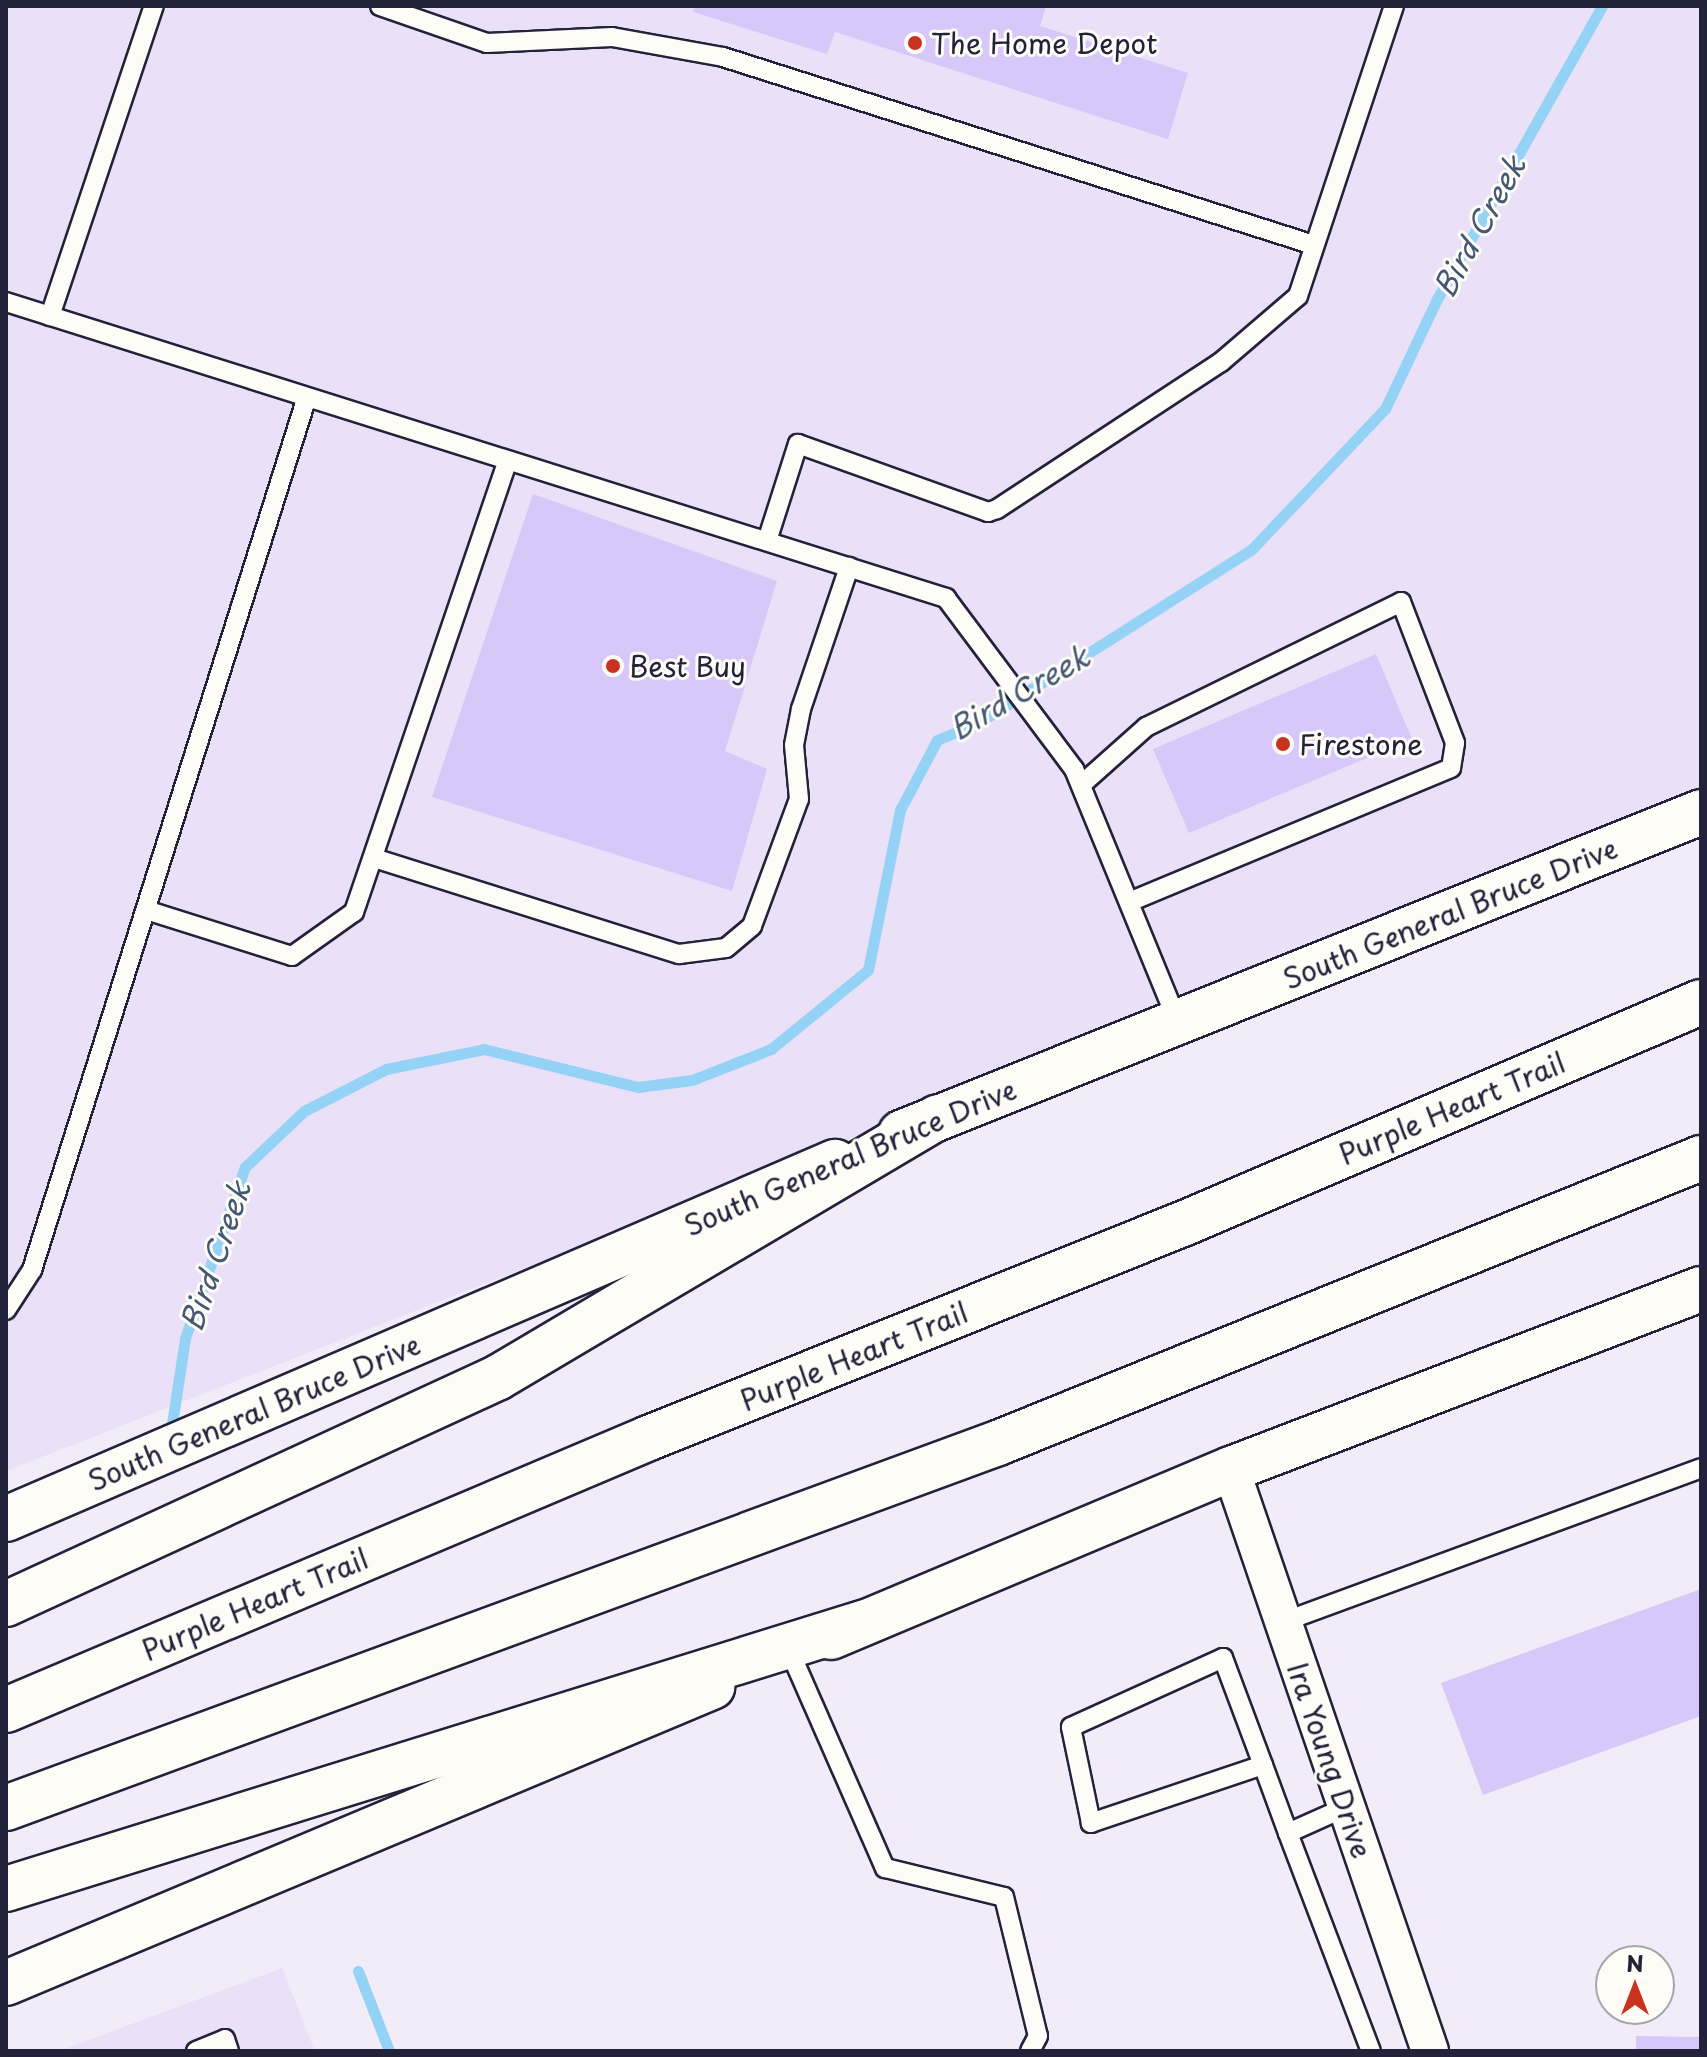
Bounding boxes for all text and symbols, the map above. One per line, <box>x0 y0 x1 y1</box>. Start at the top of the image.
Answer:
place label: The Home Depot <box>931 26 1159 60</box>
marker: The Home Depot <box>906 34 924 52</box>
water label: Bird Creek <box>1425 148 1533 304</box>
water label: Bird Creek <box>942 637 1096 747</box>
place label: Best Buy <box>629 649 746 683</box>
marker: Best Buy <box>604 657 622 675</box>
place label: Firestone <box>1299 727 1423 761</box>
marker: Firestone <box>1274 735 1292 753</box>
street label: South General Bruce Drive <box>1276 830 1624 996</box>
street label: Purple Heart Trail <box>1332 1045 1572 1171</box>
street label: South General Bruce Drive <box>677 1071 1023 1243</box>
water label: Bird Creek <box>172 1175 258 1337</box>
street label: Purple Heart Trail <box>734 1294 974 1418</box>
street label: South General Bruce Drive <box>81 1326 427 1498</box>
street label: Purple Heart Trail <box>135 1541 375 1667</box>
street label: Ira Young Drive <box>1280 1657 1380 1863</box>
north arrow <box>1595 1945 1675 2025</box>
text: N <box>1626 1946 1644 1979</box>

